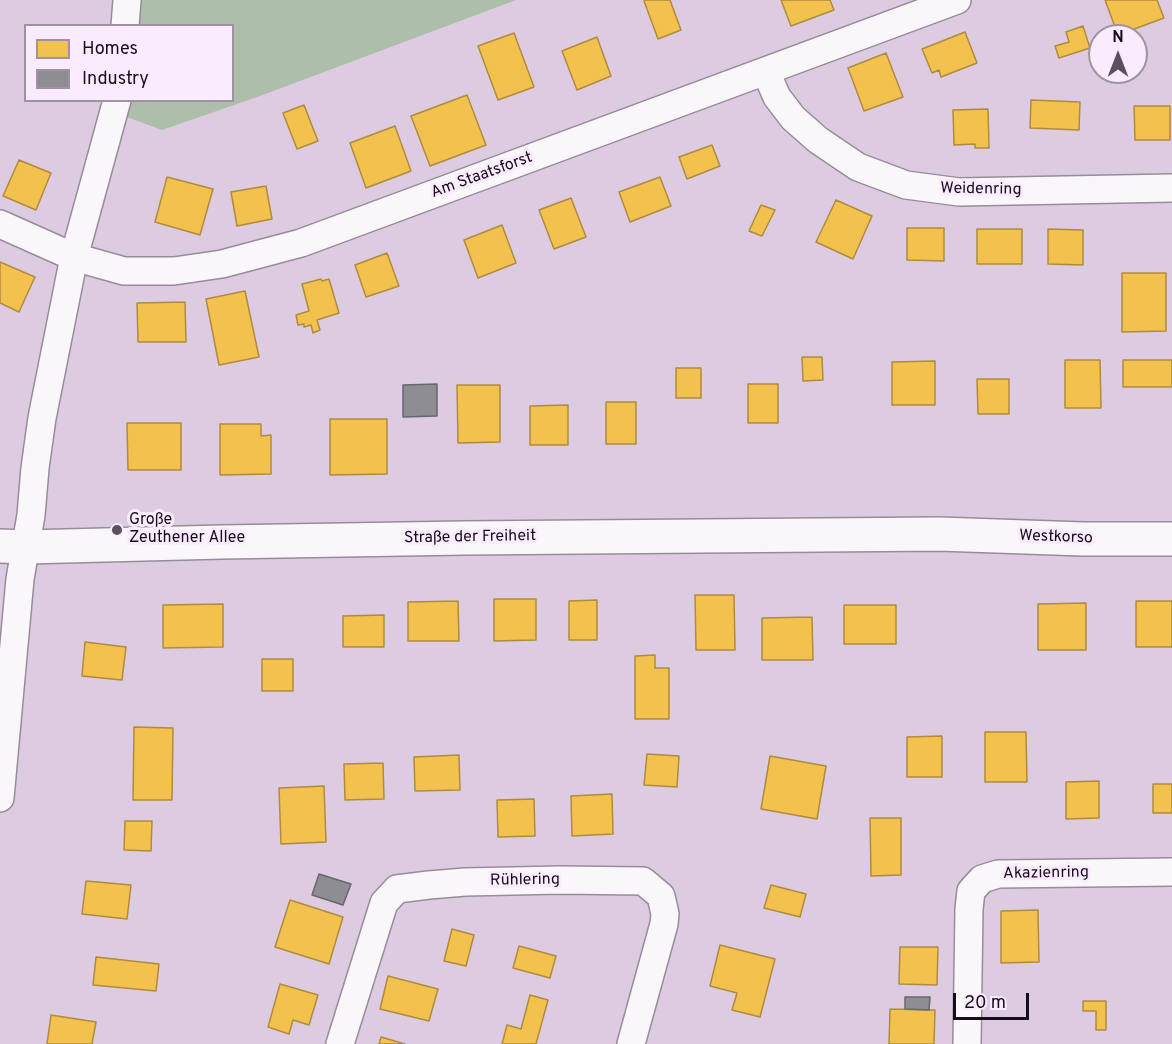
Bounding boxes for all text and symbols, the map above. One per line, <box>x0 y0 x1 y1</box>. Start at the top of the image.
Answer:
legend <box>24 24 234 102</box>
north arrow <box>1088 24 1148 84</box>
text: N <box>1112 28 1124 48</box>
text: Homes <box>82 38 138 61</box>
text: Industry <box>82 68 149 91</box>
street label: Am Staatsforst <box>429 149 535 203</box>
street label: Weidenring <box>940 180 1022 200</box>
place label: Große Zeuthener Allee <box>129 511 245 549</box>
marker: Große Zeuthener Allee <box>110 523 124 537</box>
street label: Straße der Freiheit <box>404 527 536 549</box>
street label: Westkorso <box>1019 527 1093 549</box>
street label: Akazienring <box>1003 864 1089 884</box>
street label: Rühlering <box>490 871 560 891</box>
scale bar <box>956 981 1032 1019</box>
text: 20 m <box>964 992 1006 1015</box>

